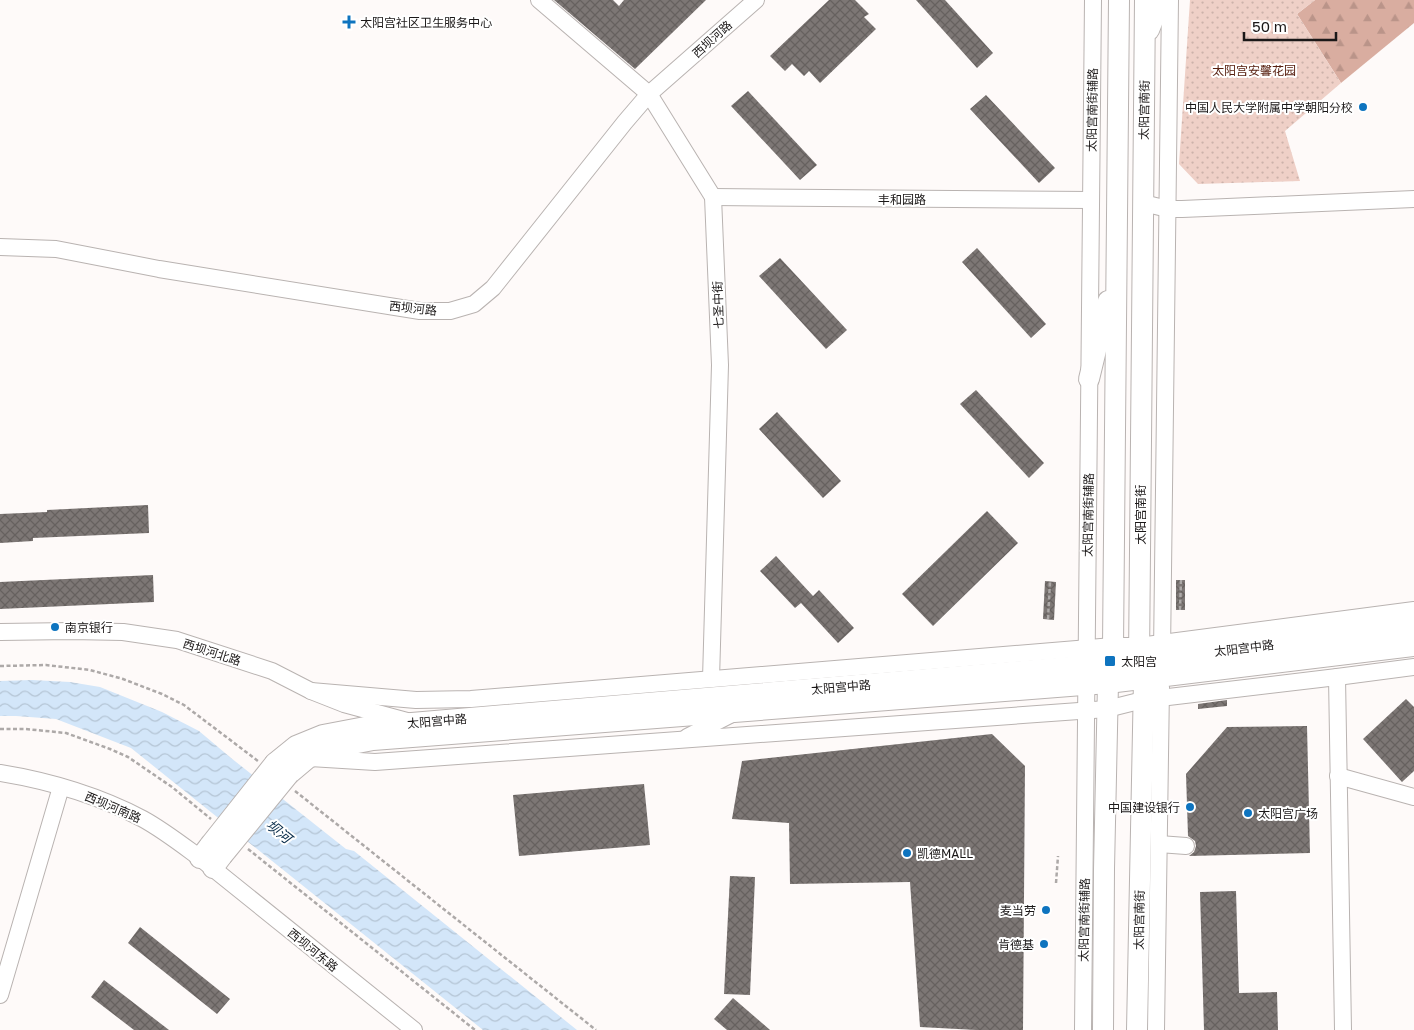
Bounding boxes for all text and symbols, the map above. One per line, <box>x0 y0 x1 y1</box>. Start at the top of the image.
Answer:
scale bar <box>1244 10 1336 42</box>
marker: 太阳宫社区卫生服务中心 <box>342 15 356 29</box>
place label: 太阳宫社区卫生服务中心 <box>360 15 492 30</box>
street label: 西坝河路 <box>689 17 735 61</box>
text: 50 m <box>1252 17 1287 35</box>
park label: 太阳宫安馨花园 <box>1212 63 1296 78</box>
street label: 太阳宫南街辅路 <box>1084 68 1100 152</box>
street label: 太阳宫南街 <box>1136 80 1152 140</box>
place label: 中国人民大学附属中学朝阳分校 <box>1185 100 1353 115</box>
marker: 中国人民大学附属中学朝阳分校 <box>1357 101 1369 113</box>
street label: 丰和园路 <box>878 192 926 207</box>
street label: 七圣中街 <box>710 281 726 329</box>
street label: 西坝河路 <box>388 298 438 318</box>
street label: 太阳宫南街辅路 <box>1080 473 1096 557</box>
street label: 太阳宫南街 <box>1133 485 1148 545</box>
place label: 南京银行 <box>65 620 113 635</box>
marker: 南京银行 <box>49 621 61 633</box>
street label: 西坝河北路 <box>181 636 243 668</box>
street label: 太阳宫中路 <box>1213 637 1275 659</box>
marker: 太阳宫 <box>1103 654 1117 668</box>
place label: 太阳宫 <box>1121 654 1157 669</box>
street label: 太阳宫中路 <box>810 677 872 697</box>
street label: 太阳宫中路 <box>406 711 468 731</box>
street label: 西坝河南路 <box>82 788 144 826</box>
place label: 中国建设银行 <box>1108 800 1180 815</box>
marker: 中国建设银行 <box>1184 801 1196 813</box>
place label: 太阳宫广场 <box>1258 806 1318 821</box>
marker: 太阳宫广场 <box>1242 807 1254 819</box>
water label: 坝河 <box>263 816 298 848</box>
place label: 凯德MALL <box>917 846 973 861</box>
marker: 凯德MALL <box>901 847 913 859</box>
street label: 太阳宫南街辅路 <box>1076 878 1092 962</box>
street label: 太阳宫南街 <box>1131 890 1147 950</box>
place label: 麦当劳 <box>1000 903 1036 918</box>
marker: 麦当劳 <box>1040 904 1052 916</box>
street label: 西坝河东路 <box>285 925 341 975</box>
place label: 肯德基 <box>998 937 1034 952</box>
marker: 肯德基 <box>1038 938 1050 950</box>

